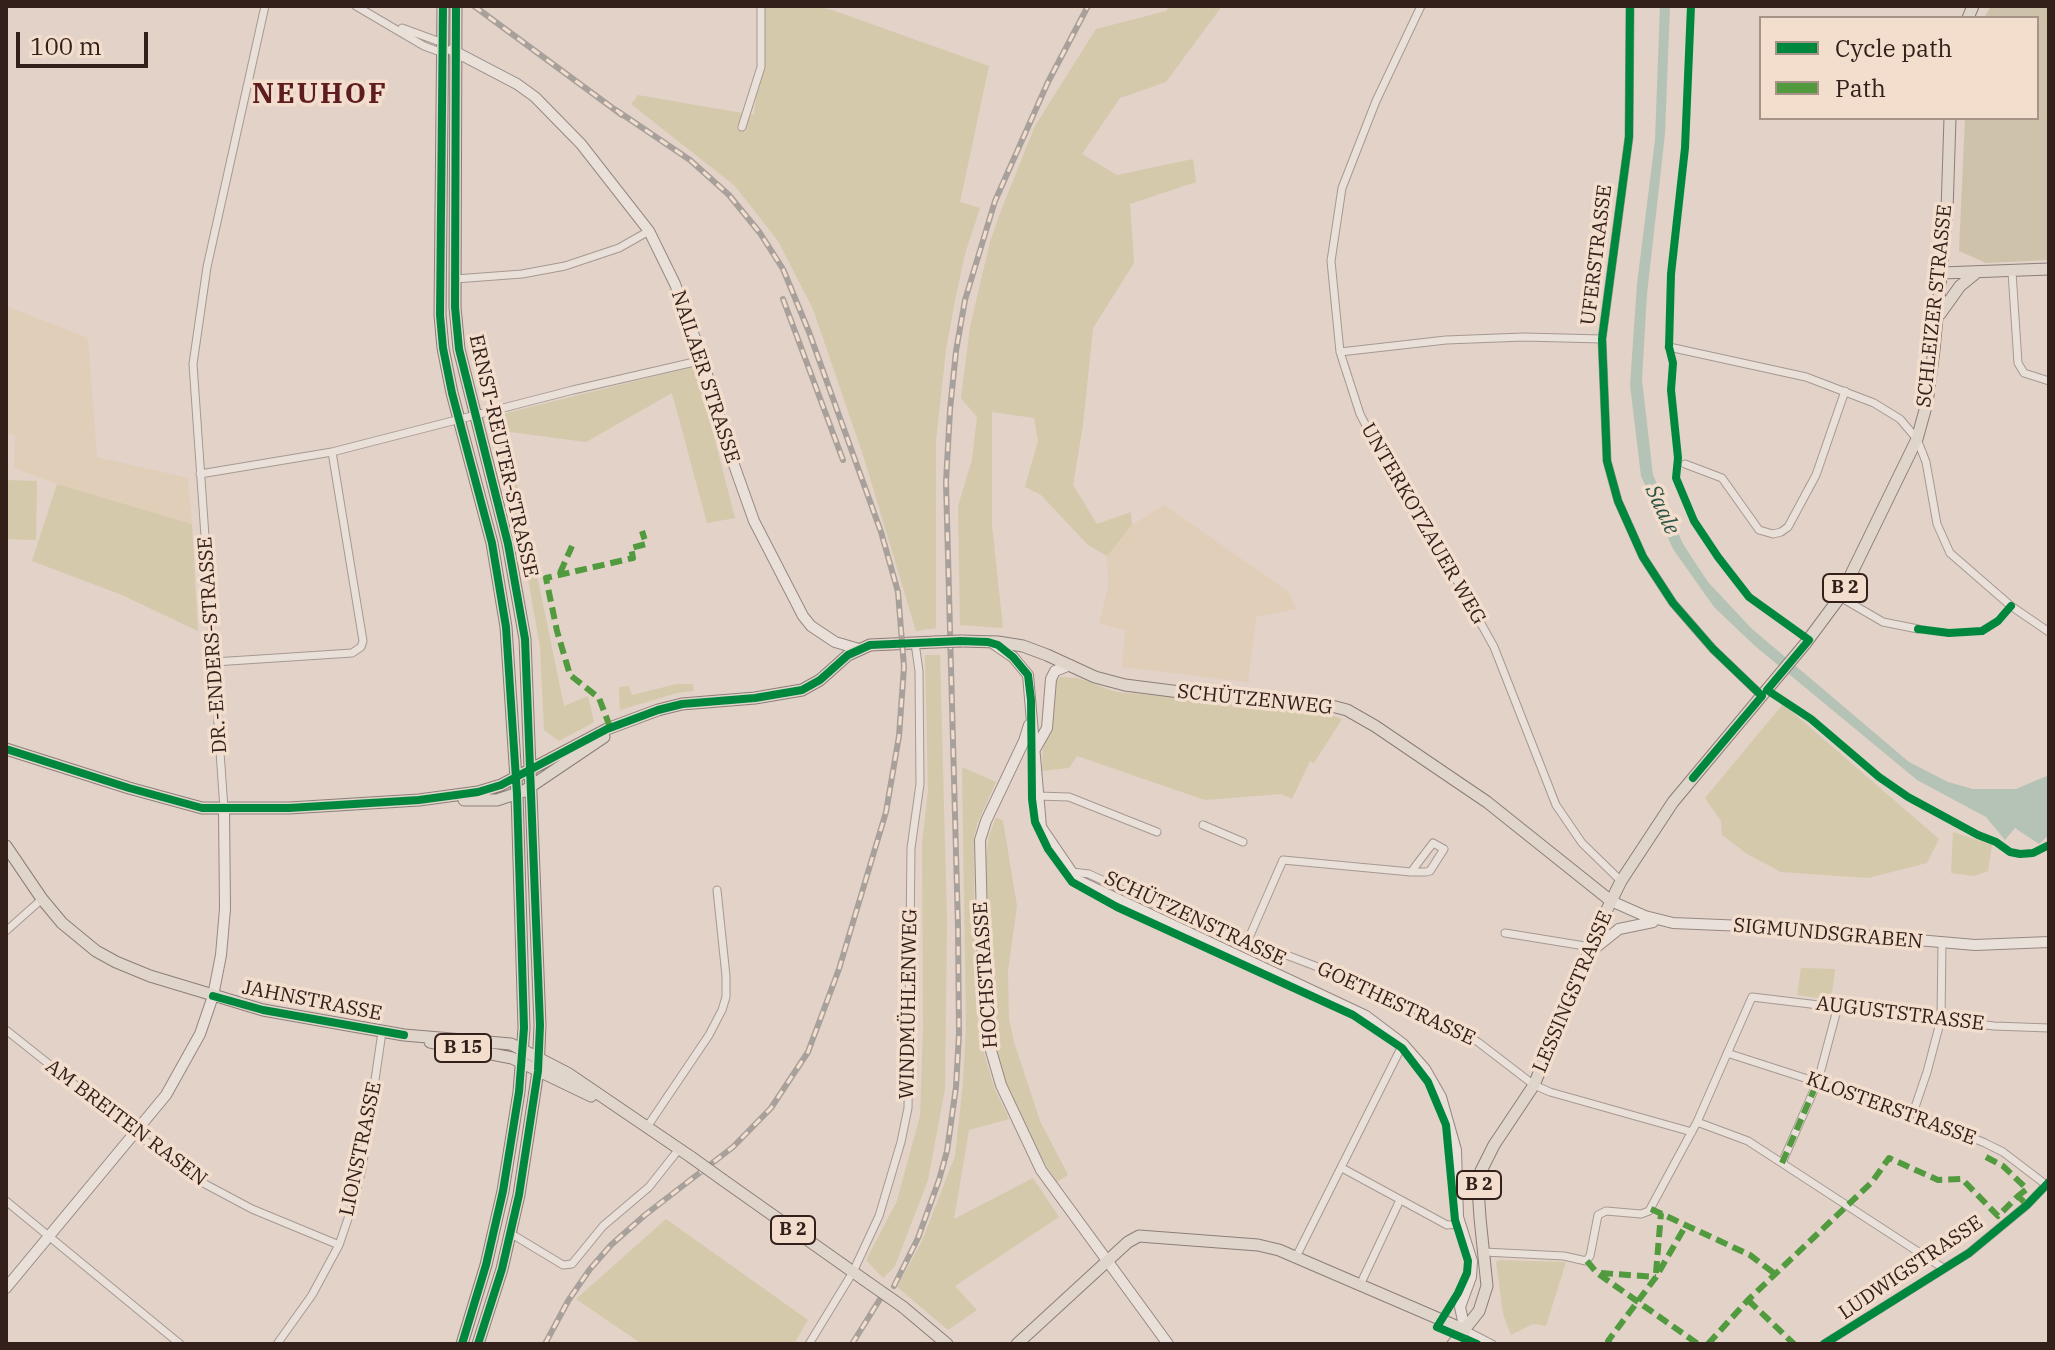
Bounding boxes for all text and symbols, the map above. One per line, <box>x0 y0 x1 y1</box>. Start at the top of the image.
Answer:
scale bar <box>20 16 152 66</box>
legend <box>1759 16 2039 120</box>
text: 100 m <box>30 30 102 62</box>
text: Cycle path <box>1835 32 1952 64</box>
text: Path <box>1835 72 1886 104</box>
district label: NEUHOF <box>252 78 388 112</box>
street label: UFERSTRASSE <box>1576 183 1618 327</box>
street label: SCHLEIZER STRASSE <box>1912 203 1958 409</box>
street label: NAILAER STRASSE <box>666 287 744 467</box>
street label: ERNST-REUTER-STRASSE <box>463 332 543 580</box>
street label: UNTERKOTZAUER WEG <box>1355 419 1491 629</box>
water label: Saale <box>1639 481 1685 539</box>
street label: DR.-ENDERS-STRASSE <box>193 536 233 754</box>
road number: B 2 <box>1823 574 1867 602</box>
street label: SCHÜTZENWEG <box>1176 680 1334 720</box>
street label: SCHÜTZENSTRASSE <box>1100 866 1290 972</box>
street label: HOCHSTRASSE <box>969 901 1003 1049</box>
street label: WINDMÜHLENWEG <box>895 908 923 1100</box>
street label: LESSINGSTRASSE <box>1528 908 1618 1076</box>
street label: SIGMUNDSGRABEN <box>1732 914 1924 954</box>
street label: GOETHESTRASSE <box>1313 957 1479 1051</box>
street label: JAHNSTRASSE <box>240 976 384 1026</box>
street label: AUGUSTSTRASSE <box>1814 992 1986 1036</box>
road number: B 15 <box>435 1034 491 1062</box>
street label: AM BREITEN RASEN <box>41 1054 211 1192</box>
street label: KLOSTERSTRASSE <box>1803 1067 1979 1151</box>
street label: LIONSTRASSE <box>335 1080 387 1218</box>
road number: B 2 <box>1457 1171 1501 1199</box>
street label: LUDWIGSTRASSE <box>1834 1211 1988 1325</box>
road number: B 2 <box>771 1216 815 1244</box>

